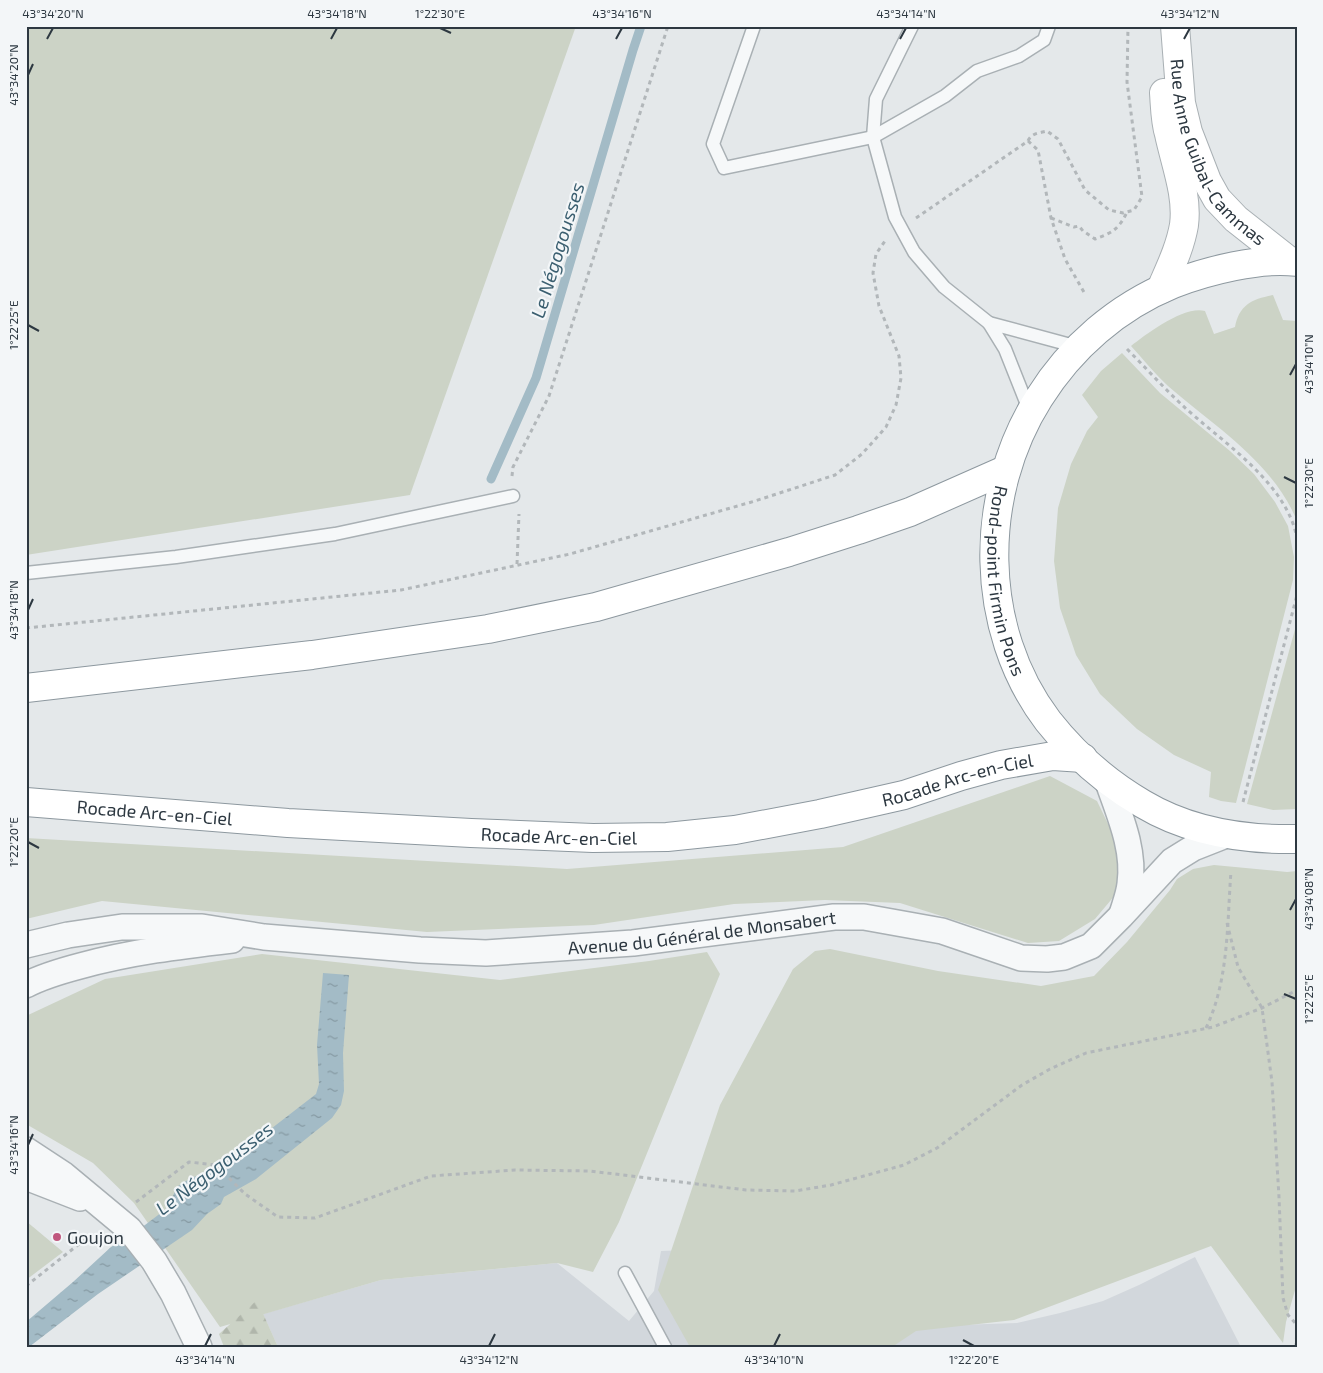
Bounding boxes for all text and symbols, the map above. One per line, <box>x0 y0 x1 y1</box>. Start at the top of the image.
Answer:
text: 43°34'20"N <box>22 6 84 20</box>
text: 43°34'18"N <box>307 6 367 20</box>
text: 1°22'30"E <box>415 6 465 20</box>
text: 43°34'16"N <box>592 6 652 20</box>
text: 43°34'14"N <box>876 6 936 20</box>
text: 43°34'12"N <box>1160 6 1220 20</box>
text: 43°34'20"N <box>6 44 20 106</box>
street label: Rue Anne Guibal-Cammas <box>1167 58 1271 250</box>
water label: Le Négogousses <box>525 179 589 321</box>
text: 1°22'25"E <box>6 300 20 350</box>
text: 43°34'10"N <box>1301 334 1315 394</box>
text: 1°22'30"E <box>1301 458 1315 508</box>
street label: Rond-point Firmin Pons <box>983 484 1030 679</box>
text: 43°34'18"N <box>6 580 20 640</box>
street label: Rocade Arc-en-Ciel <box>880 749 1035 811</box>
street label: Rocade Arc-en-Ciel <box>76 795 234 830</box>
text: 1°22'20"E <box>6 817 20 867</box>
street label: Rocade Arc-en-Ciel <box>480 822 638 849</box>
text: 43°34'08"N <box>1301 868 1315 930</box>
street label: Avenue du Général de Monsabert <box>567 906 837 958</box>
text: 1°22'25"E <box>1301 974 1315 1024</box>
text: 43°34'16"N <box>6 1115 20 1175</box>
water label: Le Négogousses <box>151 1116 277 1220</box>
place label: Goujon <box>67 1226 124 1248</box>
marker: Goujon <box>51 1231 63 1243</box>
text: 43°34'14"N <box>175 1352 235 1366</box>
text: 43°34'12"N <box>459 1352 519 1366</box>
text: 43°34'10"N <box>744 1352 804 1366</box>
text: 1°22'20"E <box>949 1352 999 1366</box>

